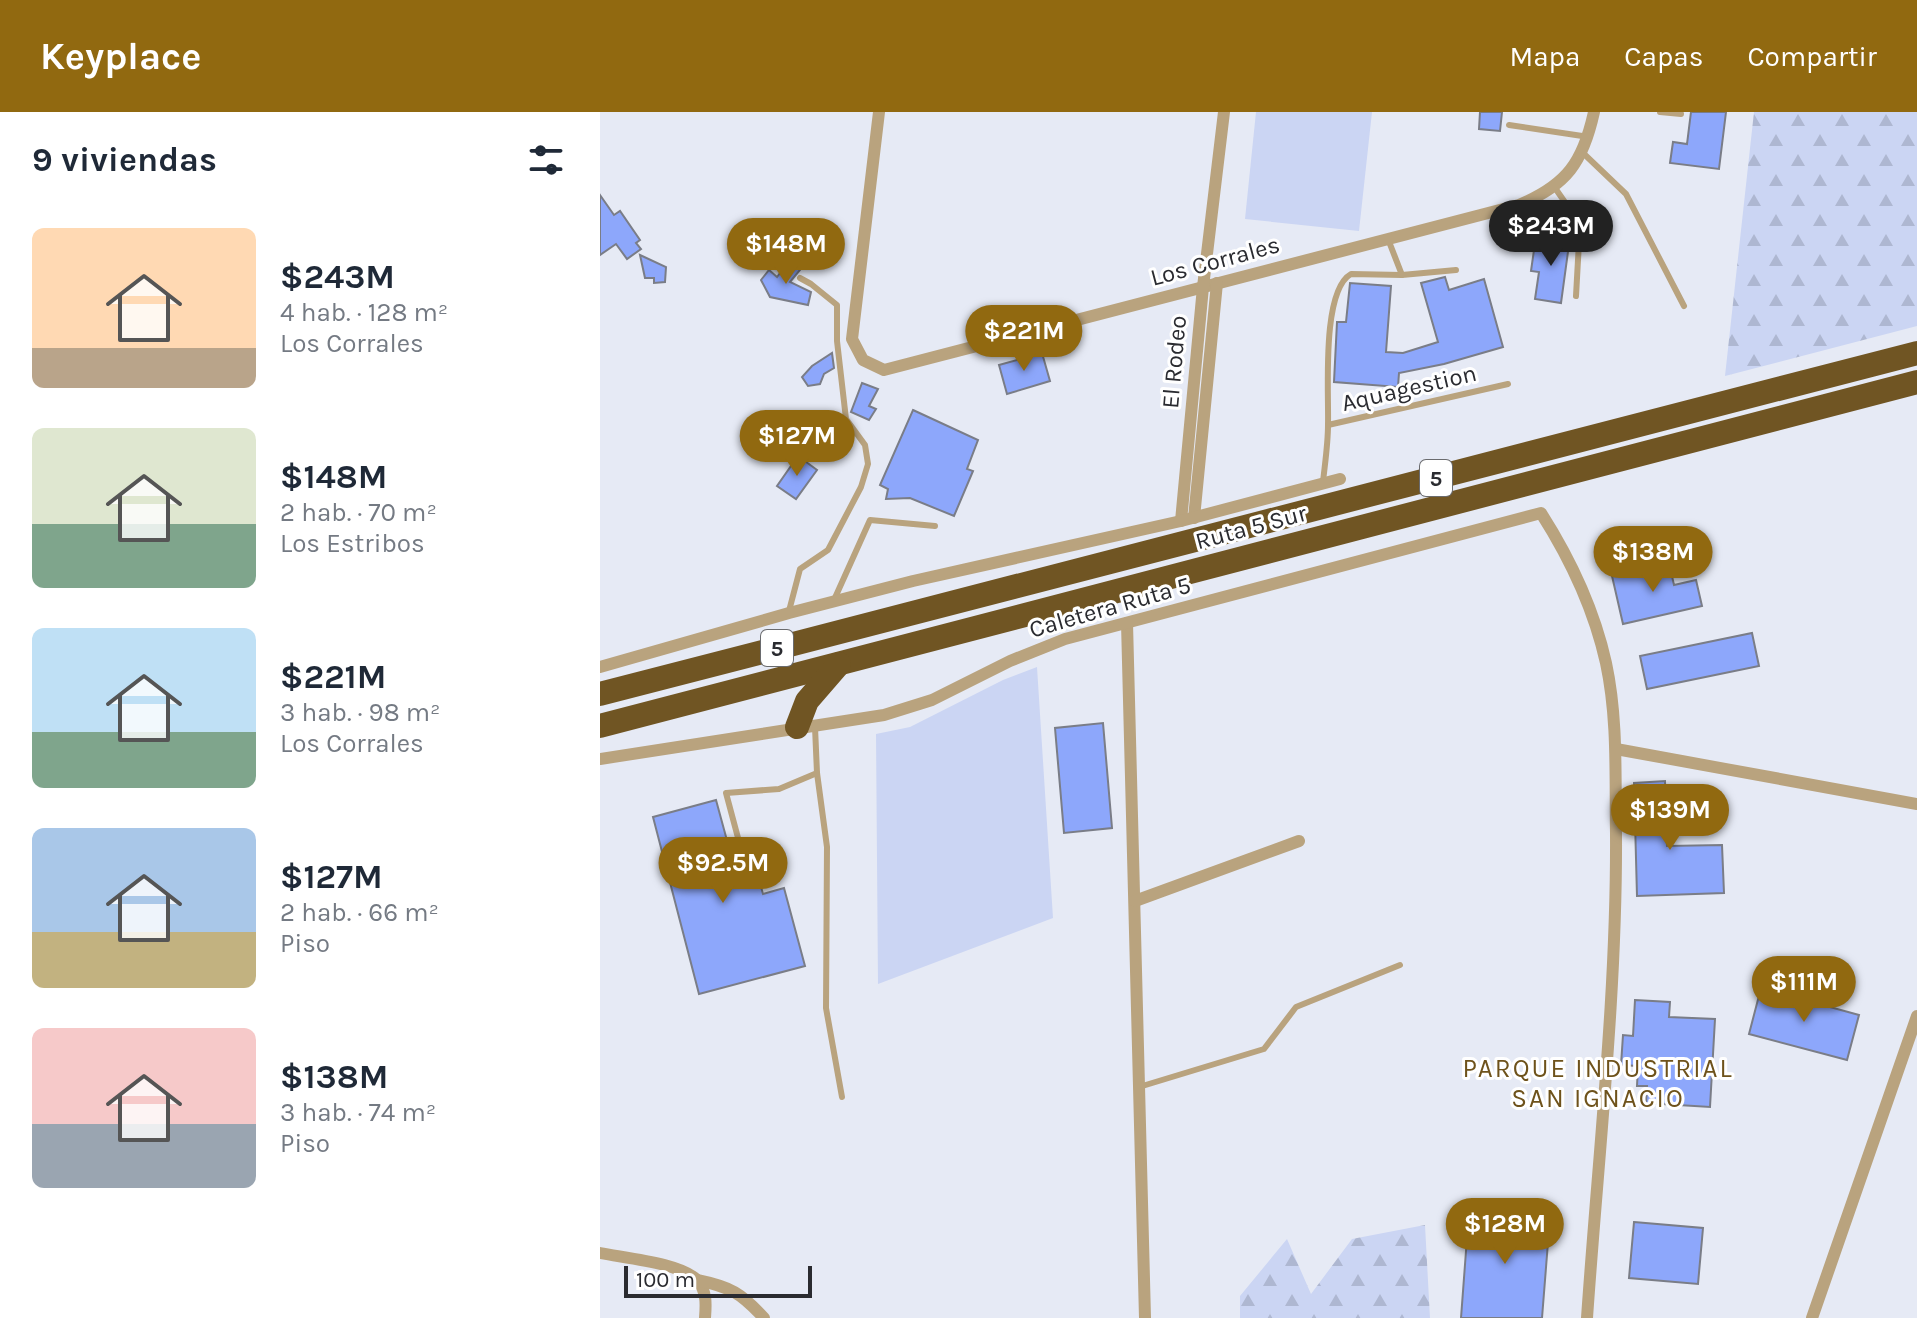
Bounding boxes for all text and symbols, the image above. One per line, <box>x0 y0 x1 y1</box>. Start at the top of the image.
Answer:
text: Keyplace <box>40 34 201 79</box>
text: Mapa <box>1509 40 1580 73</box>
text: Capas <box>1624 40 1703 73</box>
text: Compartir <box>1747 40 1877 73</box>
icon: filters <box>524 138 568 182</box>
text: 9 viviendas <box>32 140 217 180</box>
pin: $243M <box>1495 200 1607 268</box>
text: $243M <box>1507 210 1595 241</box>
pin: $148M <box>730 218 842 286</box>
text: $148M <box>745 228 827 259</box>
street label: Los Corrales <box>1147 230 1283 292</box>
text: $243M <box>280 257 395 297</box>
icon: home <box>96 260 192 356</box>
text: 4 hab. · 128 m² <box>280 297 448 328</box>
pin: $221M <box>968 305 1080 373</box>
street label: El Rodeo <box>1156 314 1192 410</box>
text: $221M <box>983 315 1065 346</box>
text: Los Corrales <box>280 328 424 359</box>
street label: Aquagestion <box>1339 359 1479 417</box>
pin: $127M <box>741 410 853 478</box>
text: $127M <box>758 420 836 451</box>
text: $148M <box>280 457 388 497</box>
icon: home <box>96 460 192 556</box>
road number: 5 <box>1420 460 1452 496</box>
text: 2 hab. · 70 m² <box>280 497 437 528</box>
street label: Ruta 5 Sur <box>1192 499 1310 555</box>
pin: $138M <box>1597 526 1709 594</box>
text: Los Estribos <box>280 528 425 559</box>
text: $138M <box>1612 536 1694 567</box>
street label: Caletera Ruta 5 <box>1026 571 1194 643</box>
road number: 5 <box>761 630 793 666</box>
text: $221M <box>280 657 386 697</box>
icon: home <box>96 660 192 756</box>
text: 3 hab. · 98 m² <box>280 697 441 728</box>
text: Los Corrales <box>280 728 424 759</box>
pin: $139M <box>1614 784 1726 852</box>
text: $139M <box>1629 794 1711 825</box>
pin: $92.5M <box>658 837 788 905</box>
text: $92.5M <box>677 847 769 878</box>
text: $127M <box>280 857 383 897</box>
icon: home <box>96 860 192 956</box>
text: 2 hab. · 66 m² <box>280 897 439 928</box>
text: Piso <box>280 928 330 959</box>
pin: $111M <box>1748 956 1860 1024</box>
text: $111M <box>1770 966 1838 997</box>
district label: PARQUE INDUSTRIAL SAN IGNACIO <box>1462 1053 1734 1114</box>
text: $138M <box>280 1057 388 1097</box>
icon: home <box>96 1060 192 1156</box>
text: 3 hab. · 74 m² <box>280 1097 436 1128</box>
text: Piso <box>280 1128 330 1159</box>
pin: $128M <box>1449 1198 1561 1266</box>
text: $128M <box>1464 1208 1546 1239</box>
scale bar <box>624 1262 812 1298</box>
text: 100 m <box>636 1267 695 1293</box>

